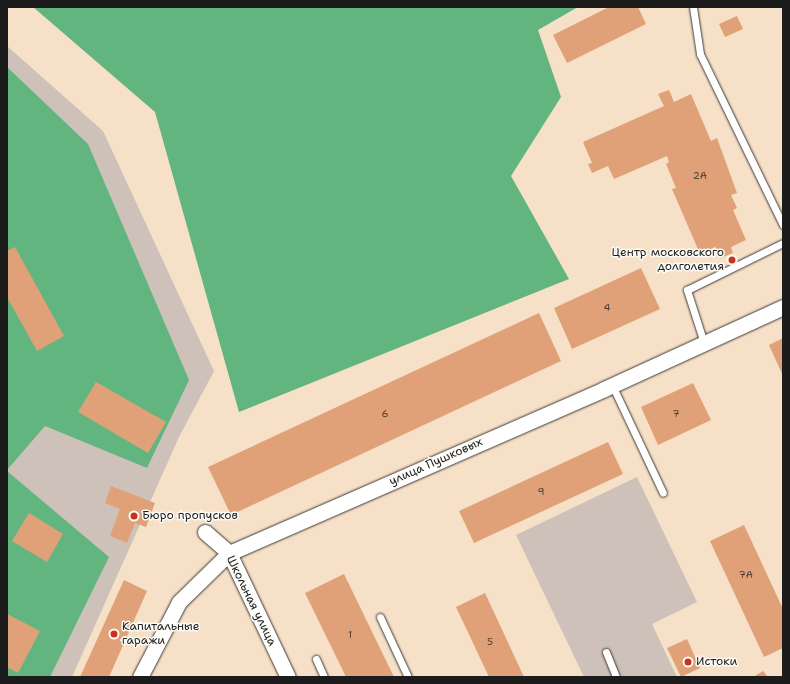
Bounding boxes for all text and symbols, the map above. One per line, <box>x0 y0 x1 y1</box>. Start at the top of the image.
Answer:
house number: 2А <box>693 170 707 182</box>
place label: Центр московского долголетия <box>611 246 724 274</box>
marker: Центр московского долголетия <box>727 255 737 265</box>
house number: 4 <box>604 302 610 314</box>
house number: 6 <box>382 408 388 420</box>
house number: 7 <box>673 408 679 420</box>
street label: улица Пушковых <box>387 435 485 489</box>
house number: 9 <box>538 486 544 498</box>
place label: Бюро пропусков <box>142 509 238 523</box>
marker: Бюро пропусков <box>129 511 139 521</box>
street label: Школьная улица <box>223 553 279 649</box>
house number: 7А <box>739 569 753 581</box>
place label: Капитальные гаражи <box>122 620 200 648</box>
marker: Капитальные гаражи <box>109 629 119 639</box>
house number: 1 <box>348 629 352 641</box>
house number: 5 <box>487 636 493 648</box>
place label: Истоки <box>696 655 737 669</box>
marker: Истоки <box>683 657 693 667</box>

